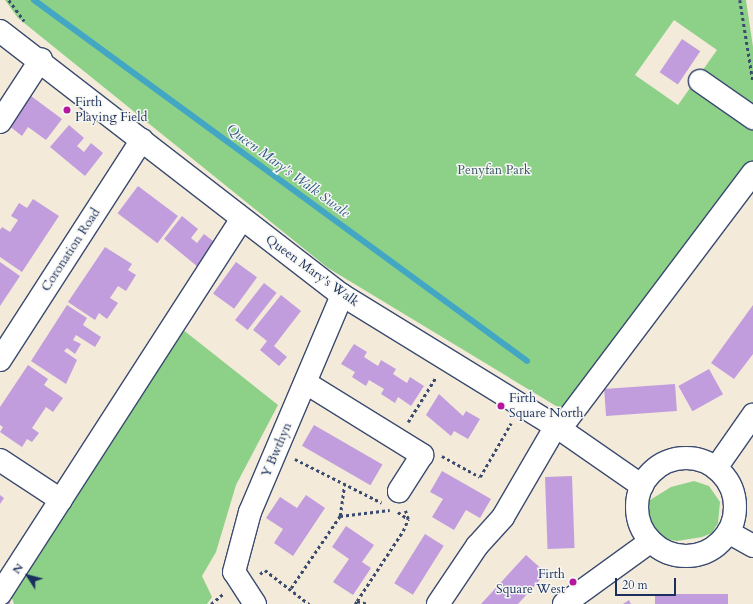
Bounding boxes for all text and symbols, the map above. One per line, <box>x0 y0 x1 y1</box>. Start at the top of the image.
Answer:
place label: Firth Playing Field <box>75 95 147 126</box>
marker: Firth Playing Field <box>62 105 72 115</box>
water label: Queen Mary's Walk Swale <box>223 121 353 221</box>
park label: Penyfan Park <box>457 162 531 178</box>
street label: Coronation Road <box>38 206 104 294</box>
street label: Queen Mary's Walk <box>262 232 362 310</box>
place label: Firth Square North <box>509 391 583 422</box>
marker: Firth Square North <box>496 401 506 411</box>
street label: Y Bwthyn <box>259 420 295 480</box>
north arrow <box>8 556 48 596</box>
text: N <box>9 560 27 577</box>
place label: Firth Square West <box>496 567 565 598</box>
scale bar <box>617 570 678 596</box>
marker: Firth Square West <box>568 577 578 587</box>
text: 20 m <box>622 577 648 593</box>

